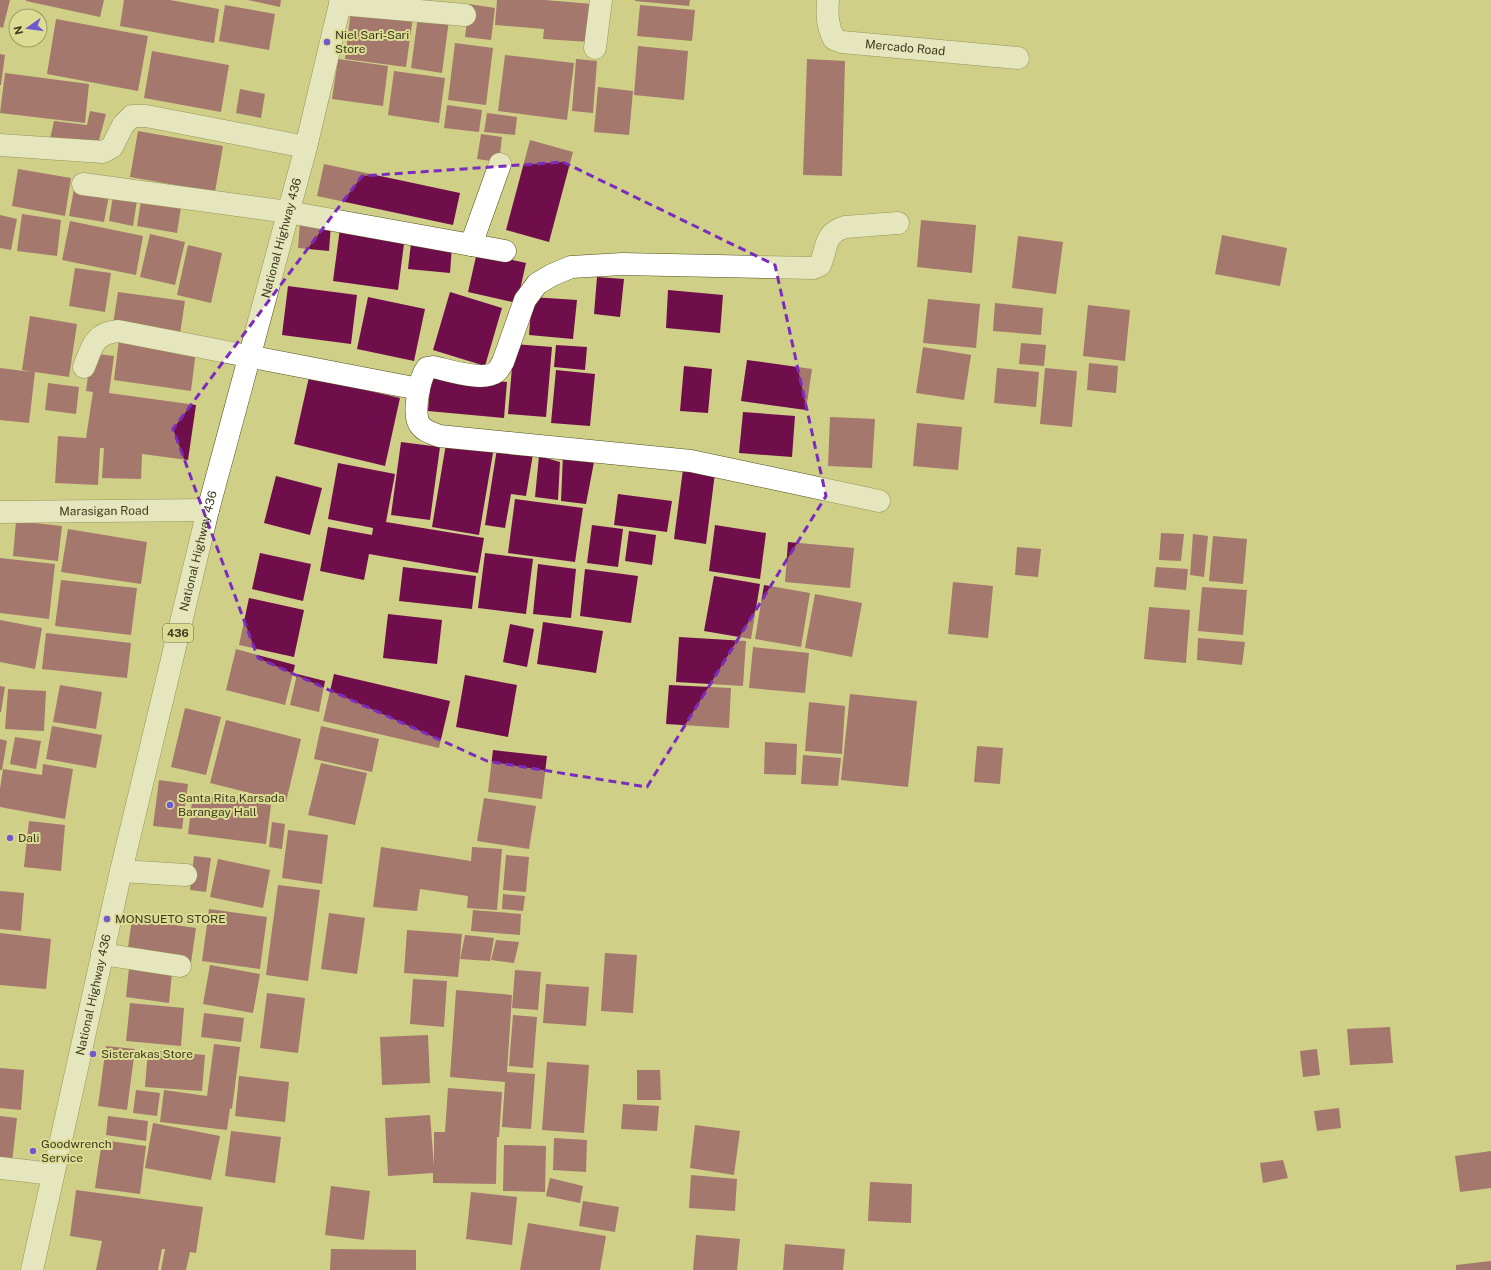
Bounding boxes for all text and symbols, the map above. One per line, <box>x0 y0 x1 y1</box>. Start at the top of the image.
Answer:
north arrow <box>8 8 48 48</box>
text: N <box>11 25 25 36</box>
place label: Niel Sari-Sari Store <box>335 28 409 56</box>
marker: Niel Sari-Sari Store <box>322 37 332 47</box>
street label: Mercado Road <box>865 37 946 58</box>
street label: National Highway 436 <box>259 176 304 299</box>
street label: National Highway 436 <box>177 489 220 613</box>
street label: Marasigan Road <box>59 504 149 518</box>
road number: 436 <box>163 624 193 642</box>
place label: Santa Rita Karsada Barangay Hall <box>178 791 285 819</box>
marker: Santa Rita Karsada Barangay Hall <box>165 800 175 810</box>
place label: Dali <box>18 831 40 845</box>
marker: Dali <box>5 833 15 843</box>
place label: MONSUETO STORE <box>115 912 226 926</box>
marker: MONSUETO STORE <box>102 914 112 924</box>
street label: National Highway 436 <box>73 933 114 1057</box>
place label: Sisterakas Store <box>101 1047 193 1061</box>
marker: Sisterakas Store <box>88 1049 98 1059</box>
place label: Goodwrench Service <box>41 1137 112 1165</box>
marker: Goodwrench Service <box>28 1146 38 1156</box>

